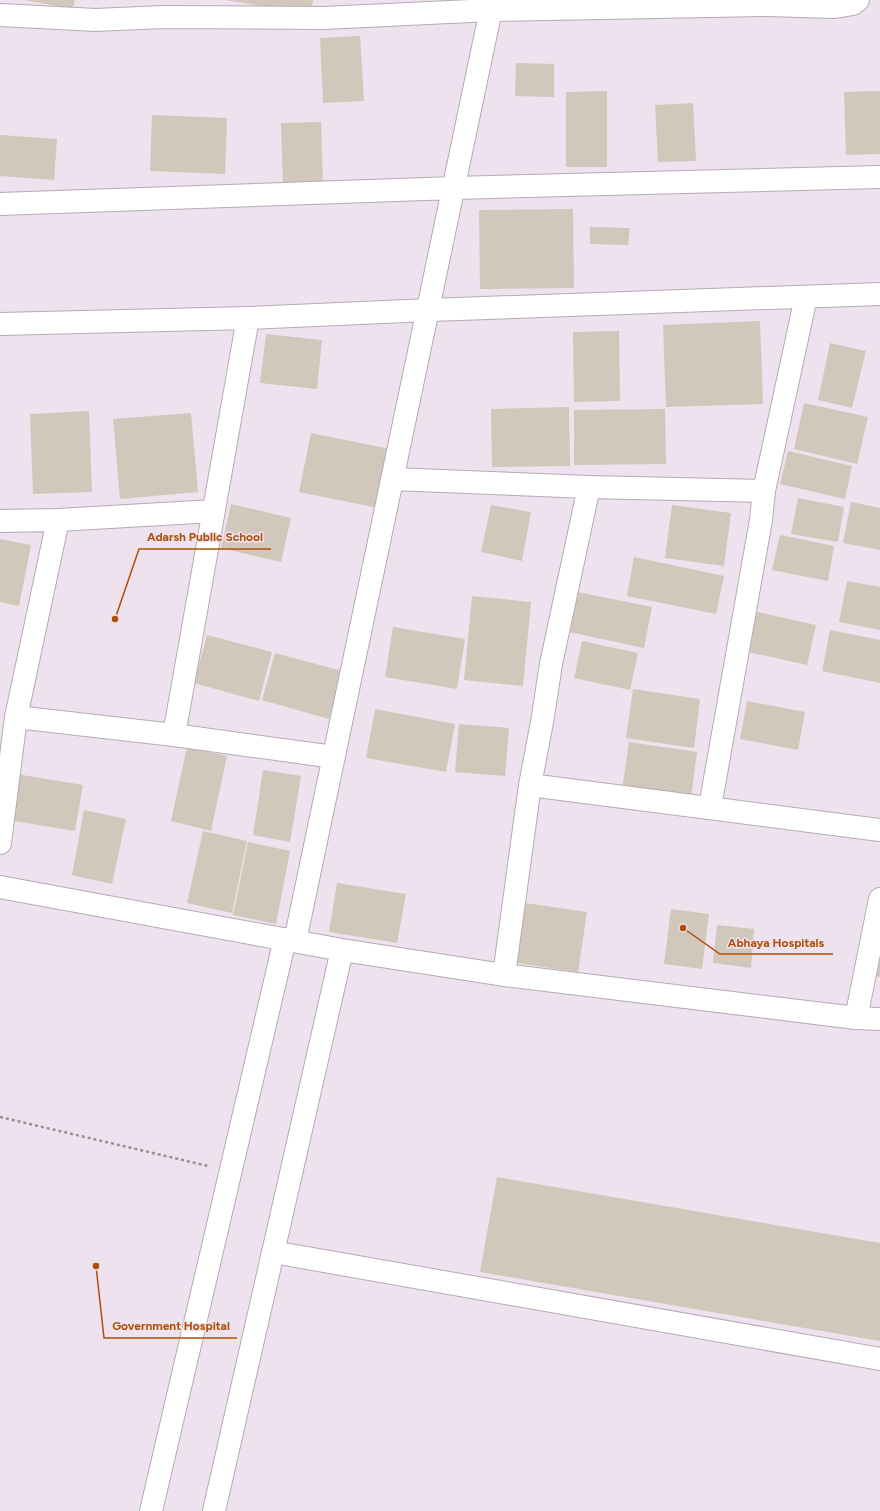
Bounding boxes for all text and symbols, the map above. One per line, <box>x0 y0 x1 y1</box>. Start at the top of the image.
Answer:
callout: Adarsh Public School <box>139 525 271 549</box>
text: Adarsh Public School <box>147 530 263 544</box>
callout: Abhaya Hospitals <box>720 930 833 954</box>
text: Abhaya Hospitals <box>728 936 825 950</box>
callout: Government Hospital <box>104 1314 237 1338</box>
text: Government Hospital <box>112 1319 230 1333</box>

